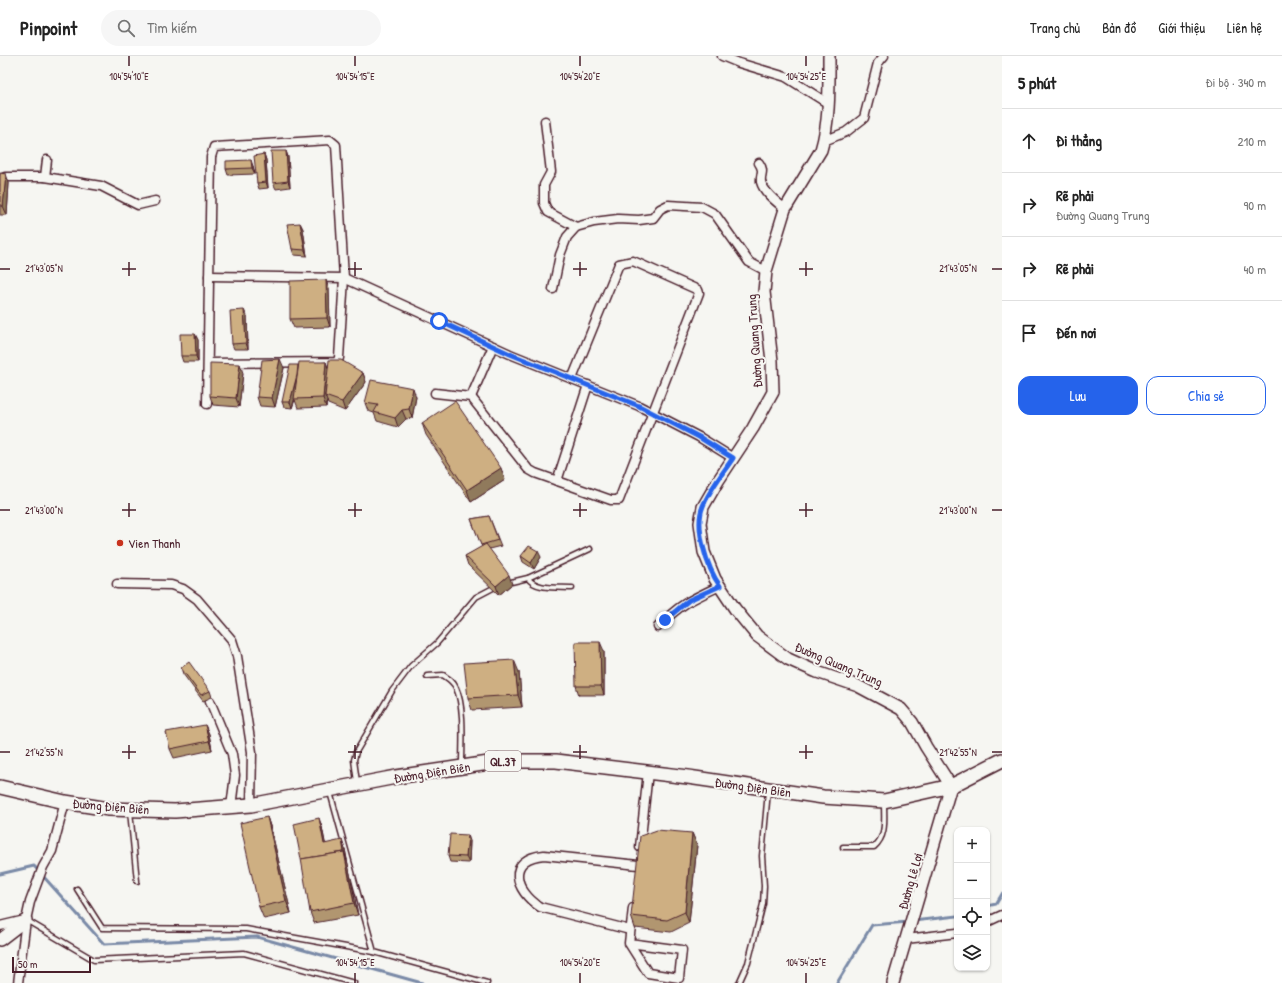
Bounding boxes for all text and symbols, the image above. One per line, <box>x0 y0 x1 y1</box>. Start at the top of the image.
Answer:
search box <box>101 10 381 46</box>
text: Pinpoint <box>20 15 77 41</box>
icon: search <box>115 17 137 39</box>
text: Tìm kiếm <box>147 17 197 38</box>
text: Trang chủ <box>1030 18 1080 37</box>
text: Bản đồ <box>1102 18 1136 37</box>
text: Giới thiệu <box>1158 18 1205 37</box>
text: Liên hệ <box>1227 18 1262 37</box>
text: 104°54'10"E <box>109 70 149 83</box>
text: 104°54'15"E <box>335 70 375 83</box>
text: 104°54'20"E <box>560 70 601 83</box>
text: 104°54'25"E <box>786 70 827 83</box>
text: 5 phút <box>1018 71 1056 94</box>
text: Đi bộ · 340 m <box>1205 73 1266 91</box>
icon: ahead <box>1018 130 1040 152</box>
text: Đi thẳng <box>1056 130 1102 151</box>
text: 210 m <box>1238 132 1266 150</box>
text: Rẽ phải <box>1056 185 1094 206</box>
icon: right <box>1018 194 1040 216</box>
text: 90 m <box>1244 196 1266 214</box>
text: Đường Quang Trung <box>1056 206 1150 224</box>
icon: right <box>1018 258 1040 280</box>
text: Rẽ phải <box>1056 258 1094 279</box>
text: 40 m <box>1243 260 1266 278</box>
text: 21°43'05"N <box>25 262 63 275</box>
text: 21°43'05"N <box>939 262 977 275</box>
street label: Đường Quang Trung <box>742 293 766 388</box>
route start <box>430 312 448 330</box>
icon: arrive <box>1018 322 1040 344</box>
text: Đến nơi <box>1056 322 1097 343</box>
button: Lưu <box>1018 376 1138 415</box>
button: Chia sẻ <box>1146 376 1266 415</box>
text: 21°43'00"N <box>25 504 63 517</box>
text: 21°43'00"N <box>939 504 977 517</box>
place label: Vien Thanh <box>128 534 181 552</box>
marker: Vien Thanh <box>115 538 125 548</box>
route end <box>656 611 674 629</box>
street label: Đường Quang Trung <box>792 637 886 691</box>
text: 21°42'55"N <box>25 746 63 759</box>
text: 21°42'55"N <box>939 746 977 759</box>
road number: QL.37 <box>485 751 521 771</box>
street label: Đường Điện Biên <box>393 757 471 787</box>
street label: Đường Điện Biên <box>714 773 792 801</box>
street label: Đường Điện Biên <box>72 794 150 818</box>
map controls <box>954 827 990 971</box>
button: + <box>954 827 990 863</box>
street label: Đường Lê Lợi <box>893 851 927 911</box>
button: − <box>954 863 990 899</box>
button: locate <box>954 899 990 935</box>
button: layers <box>954 935 990 971</box>
scale bar <box>12 955 91 974</box>
text: 104°54'15"E <box>335 956 375 969</box>
text: 104°54'20"E <box>560 956 601 969</box>
text: 104°54'25"E <box>786 956 827 969</box>
text: 50 m <box>18 957 38 971</box>

